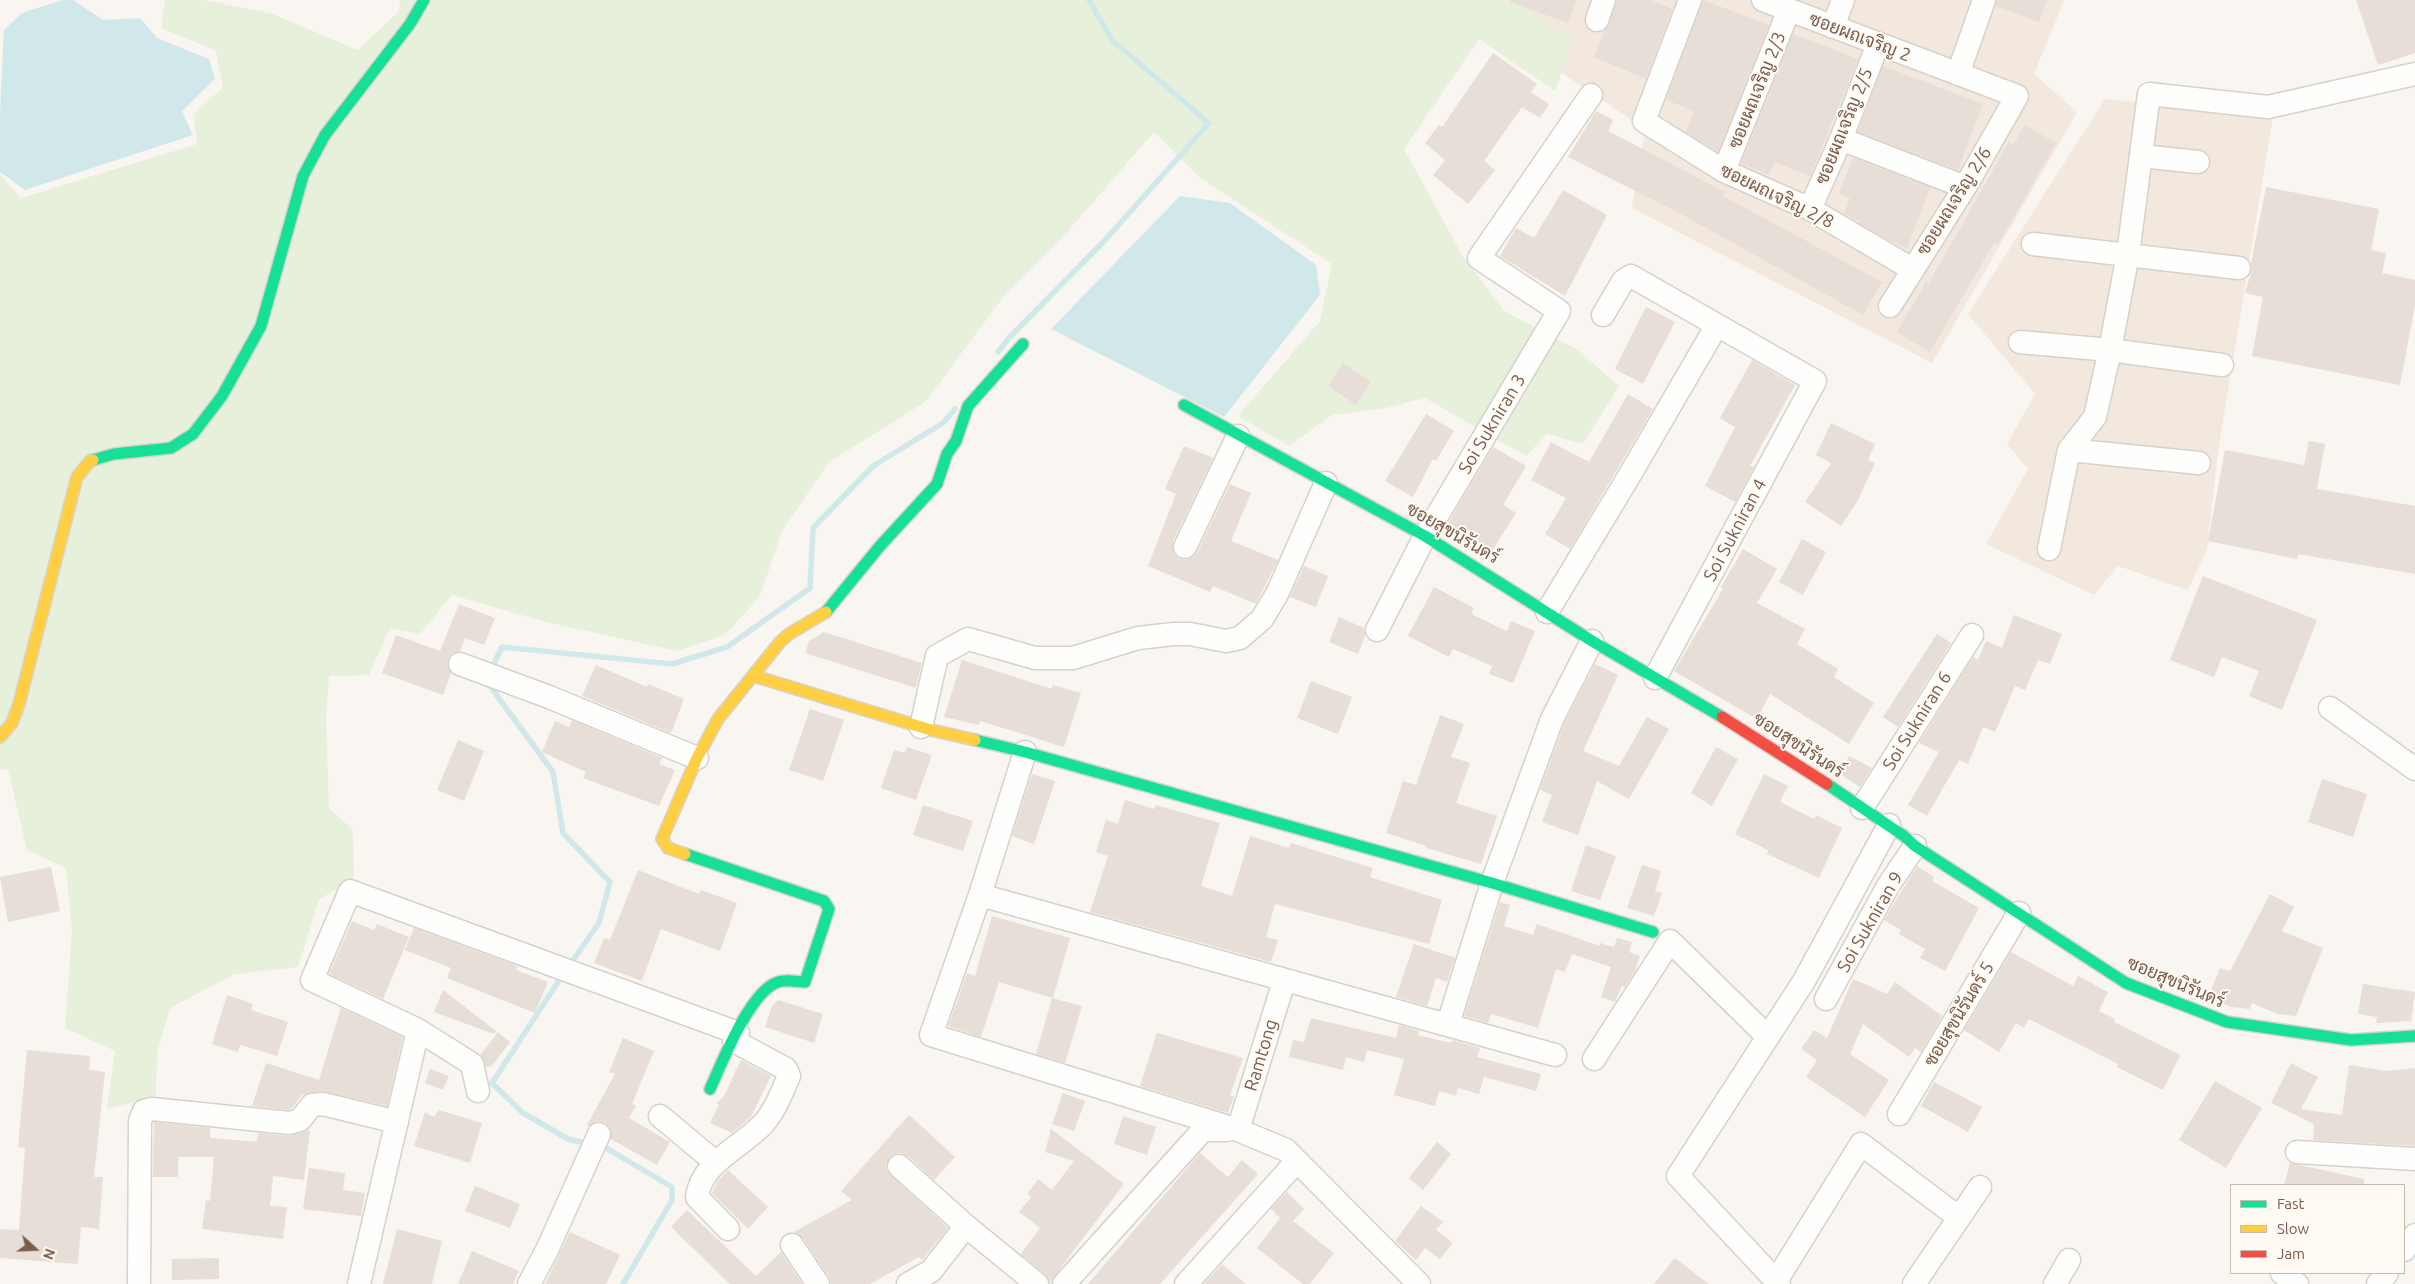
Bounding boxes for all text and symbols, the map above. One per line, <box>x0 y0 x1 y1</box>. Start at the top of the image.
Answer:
street label: ซอยผถเจริญ 2 <box>1806 8 1914 66</box>
street label: ซอยผถเจริญ 2/3 <box>1724 29 1790 151</box>
street label: ซอยผถเจริญ 2/5 <box>1811 65 1877 187</box>
street label: ซอยผถเจริญ 2/6 <box>1912 143 1996 259</box>
street label: ซอยผถเจริญ 2/8 <box>1717 159 1837 233</box>
street label: Soi Sukniran 3 <box>1454 370 1530 478</box>
street label: Soi Sukniran 4 <box>1699 475 1771 585</box>
street label: ซอยสุขนิรันดร์ <box>1403 498 1503 568</box>
street label: Soi Sukniran 6 <box>1878 668 1956 774</box>
street label: ซอยสุขนิรันดร์ <box>1749 708 1849 782</box>
street label: Soi Sukniran 9 <box>1833 868 1907 976</box>
street label: ซอยสุขนิรันดร์ <box>2124 952 2228 1012</box>
street label: ซอยสุขนิรันดร์ 5 <box>1919 958 1999 1070</box>
street label: Ramtong <box>1240 1016 1282 1094</box>
legend <box>2230 1184 2405 1274</box>
text: Fast <box>2277 1195 2304 1212</box>
text: Slow <box>2277 1220 2309 1237</box>
north arrow <box>10 1224 60 1274</box>
text: Jam <box>2277 1245 2305 1262</box>
text: N <box>40 1246 58 1262</box>

